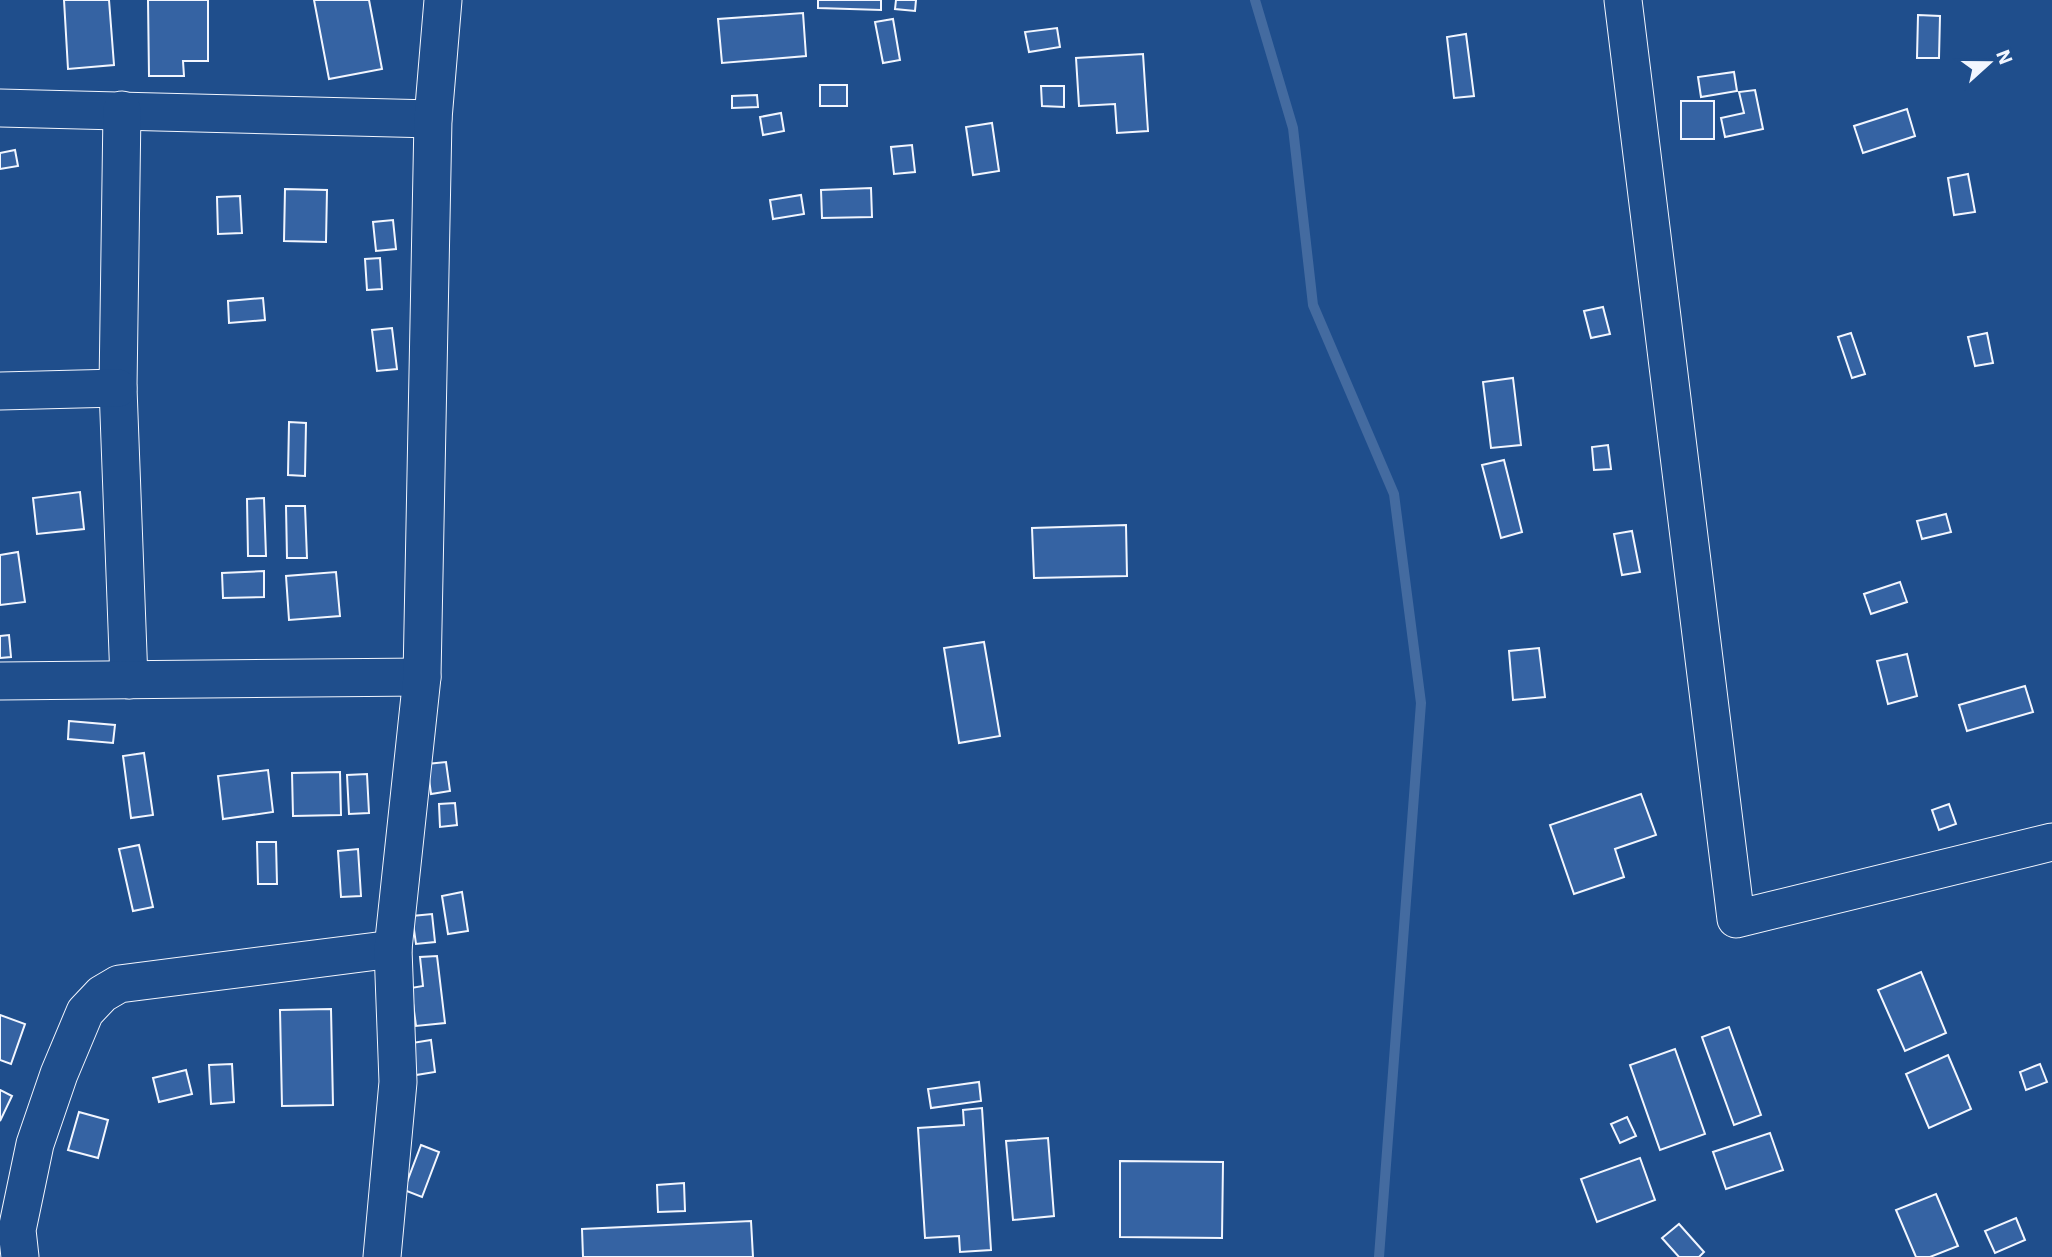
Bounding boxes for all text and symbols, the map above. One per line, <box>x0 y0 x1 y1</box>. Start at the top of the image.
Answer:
north arrow <box>1954 28 2024 98</box>
text: N <box>1991 46 2019 68</box>

